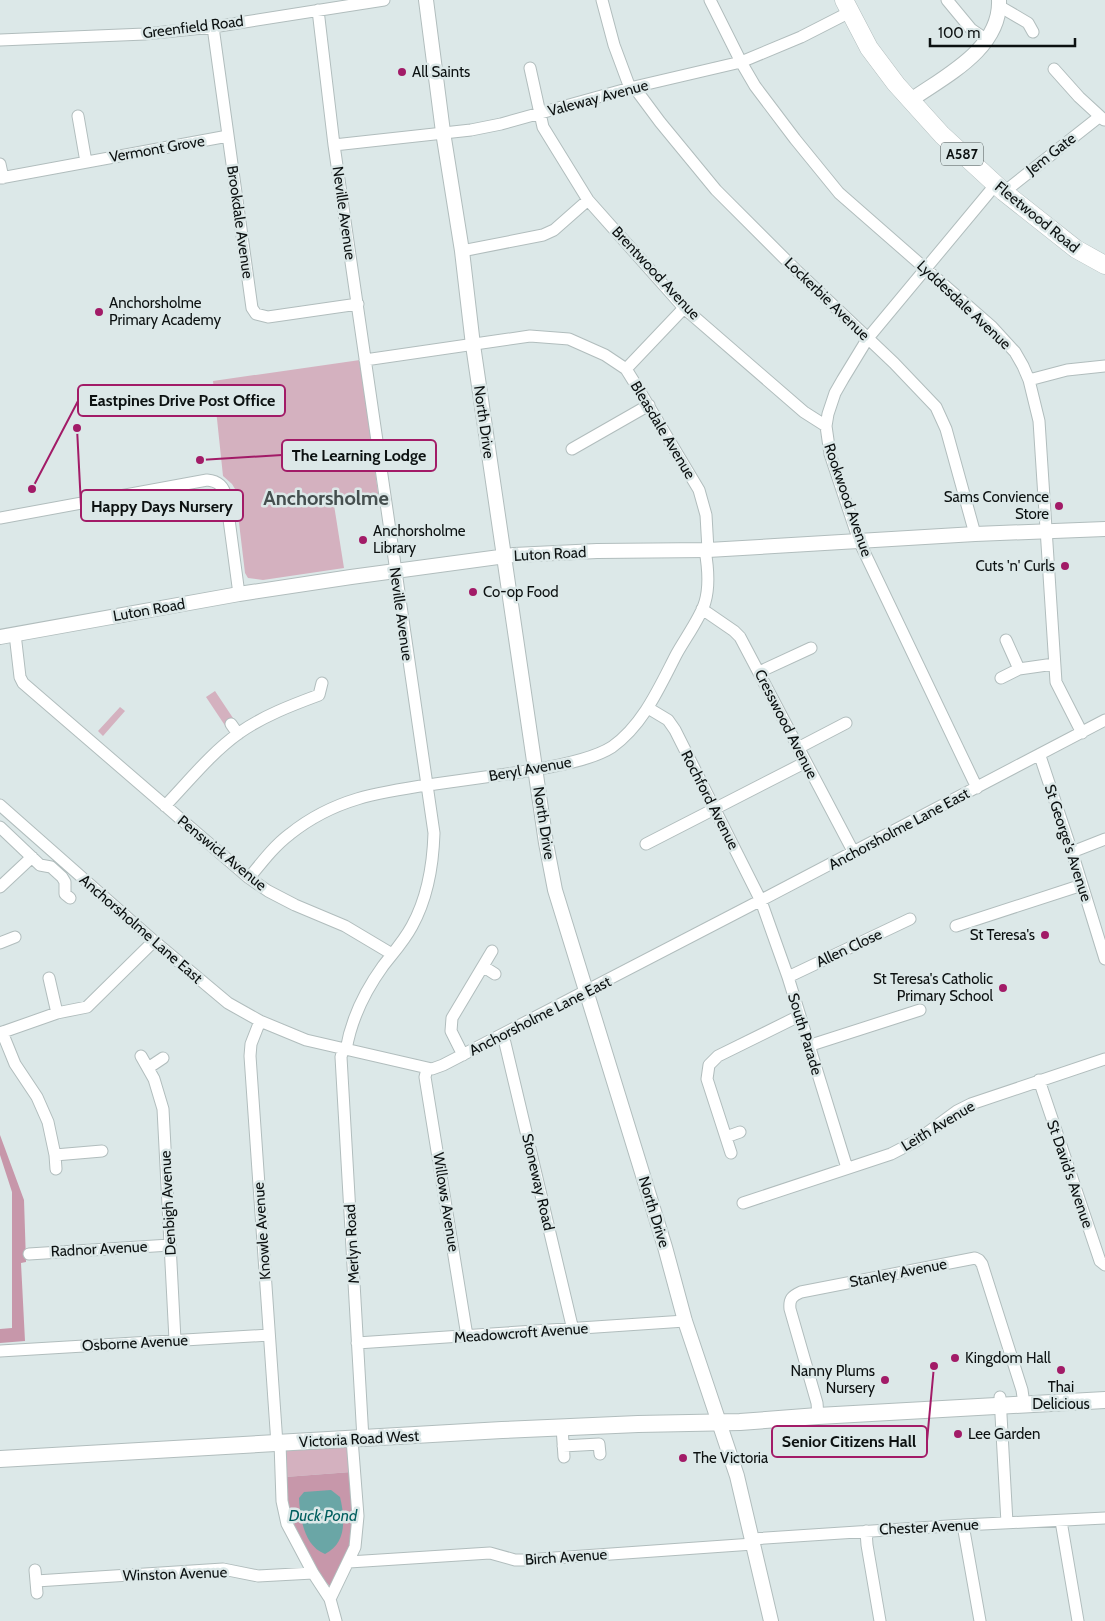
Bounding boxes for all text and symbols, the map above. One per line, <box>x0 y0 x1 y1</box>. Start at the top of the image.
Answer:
street label: Greenfield Road <box>141 12 245 42</box>
scale bar <box>930 15 1075 47</box>
text: 100 m <box>938 24 980 42</box>
place label: All Saints <box>412 63 470 81</box>
marker: All Saints <box>396 66 408 78</box>
street label: Valeway Avenue <box>546 76 650 120</box>
street label: Jem Gate <box>1022 129 1079 179</box>
street label: Vermont Grove <box>108 132 206 166</box>
road number: A587 <box>941 142 983 166</box>
street label: Brookdale Avenue <box>223 164 257 280</box>
street label: Neville Avenue <box>329 165 360 261</box>
street label: Fleetwood Road <box>991 178 1083 256</box>
street label: Brentwood Avenue <box>608 223 704 324</box>
street label: Lockerbie Avenue <box>781 254 874 344</box>
street label: Lyddesdale Avenue <box>913 257 1015 353</box>
place label: Anchorsholme Primary Academy <box>109 294 221 329</box>
marker: Anchorsholme Primary Academy <box>93 306 105 318</box>
street label: Bleasdale Avenue <box>627 378 699 482</box>
street label: North Drive <box>470 384 498 460</box>
callout: Eastpines Drive Post Office <box>78 385 285 416</box>
text: Eastpines Drive Post Office <box>89 391 275 410</box>
callout: The Learning Lodge <box>282 440 436 471</box>
street label: Rookwood Avenue <box>820 441 876 559</box>
text: The Learning Lodge <box>292 446 426 465</box>
district label: Anchorsholme <box>263 486 389 510</box>
place label: Sams Convience Store <box>944 488 1049 523</box>
callout: Happy Days Nursery <box>81 490 243 521</box>
text: Happy Days Nursery <box>91 497 233 516</box>
marker: Sams Convience Store <box>1053 500 1065 512</box>
place label: Anchorsholme Library <box>373 522 466 557</box>
marker: Anchorsholme Library <box>357 534 369 546</box>
street label: Luton Road <box>513 543 587 565</box>
place label: Cuts 'n' Curls <box>975 557 1055 575</box>
marker: Cuts 'n' Curls <box>1059 560 1071 572</box>
street label: Neville Avenue <box>386 566 417 662</box>
place label: Co-op Food <box>483 583 559 601</box>
marker: Co-op Food <box>467 586 479 598</box>
street label: Luton Road <box>112 595 186 625</box>
street label: Cresswood Avenue <box>751 666 821 782</box>
street label: Rochford Avenue <box>677 747 743 853</box>
street label: Beryl Avenue <box>487 753 573 785</box>
street label: St George's Avenue <box>1041 782 1096 904</box>
street label: Anchorsholme Lane East <box>826 784 972 874</box>
street label: North Drive <box>529 785 559 861</box>
street label: Penswick Avenue <box>174 812 270 895</box>
street label: Anchorsholme Lane East <box>76 871 206 987</box>
street label: Allen Close <box>813 925 885 971</box>
place label: St Teresa's <box>970 926 1035 944</box>
marker: St Teresa's <box>1039 929 1051 941</box>
place label: St Teresa's Catholic Primary School <box>873 970 993 1005</box>
street label: Anchorsholme Lane East <box>466 972 614 1060</box>
marker: St Teresa's Catholic Primary School <box>997 982 1009 994</box>
street label: South Parade <box>784 991 826 1078</box>
street label: Leith Avenue <box>898 1097 978 1155</box>
street label: St David's Avenue <box>1043 1118 1097 1231</box>
street label: Stoneway Road <box>518 1132 558 1232</box>
street label: Denbigh Avenue <box>156 1150 180 1256</box>
street label: Willows Avenue <box>429 1151 463 1253</box>
street label: North Drive <box>635 1174 673 1250</box>
street label: Knowle Avenue <box>250 1181 274 1281</box>
street label: Merlyn Road <box>341 1204 363 1284</box>
street label: Radnor Avenue <box>50 1237 148 1261</box>
street label: Stanley Avenue <box>848 1255 949 1291</box>
street label: Meadowcroft Avenue <box>453 1319 589 1347</box>
street label: Osborne Avenue <box>82 1331 189 1355</box>
place label: Kingdom Hall <box>965 1349 1051 1367</box>
marker: Kingdom Hall <box>949 1352 961 1364</box>
place label: Nanny Plums Nursery <box>791 1362 875 1397</box>
marker: Thai Delicious <box>1055 1364 1067 1376</box>
marker: Nanny Plums Nursery <box>879 1374 891 1386</box>
place label: Thai Delicious <box>1032 1378 1090 1413</box>
place label: Lee Garden <box>968 1425 1040 1443</box>
callout: Senior Citizens Hall <box>772 1426 927 1457</box>
street label: Victoria Road West <box>299 1427 419 1451</box>
marker: Lee Garden <box>952 1428 964 1440</box>
text: Senior Citizens Hall <box>782 1432 916 1451</box>
place label: The Victoria <box>693 1449 769 1467</box>
marker: The Victoria <box>677 1452 689 1464</box>
water label: Duck Pond <box>289 1506 358 1525</box>
street label: Chester Avenue <box>879 1515 980 1539</box>
street label: Birch Avenue <box>524 1545 608 1569</box>
street label: Winston Avenue <box>122 1563 228 1585</box>

